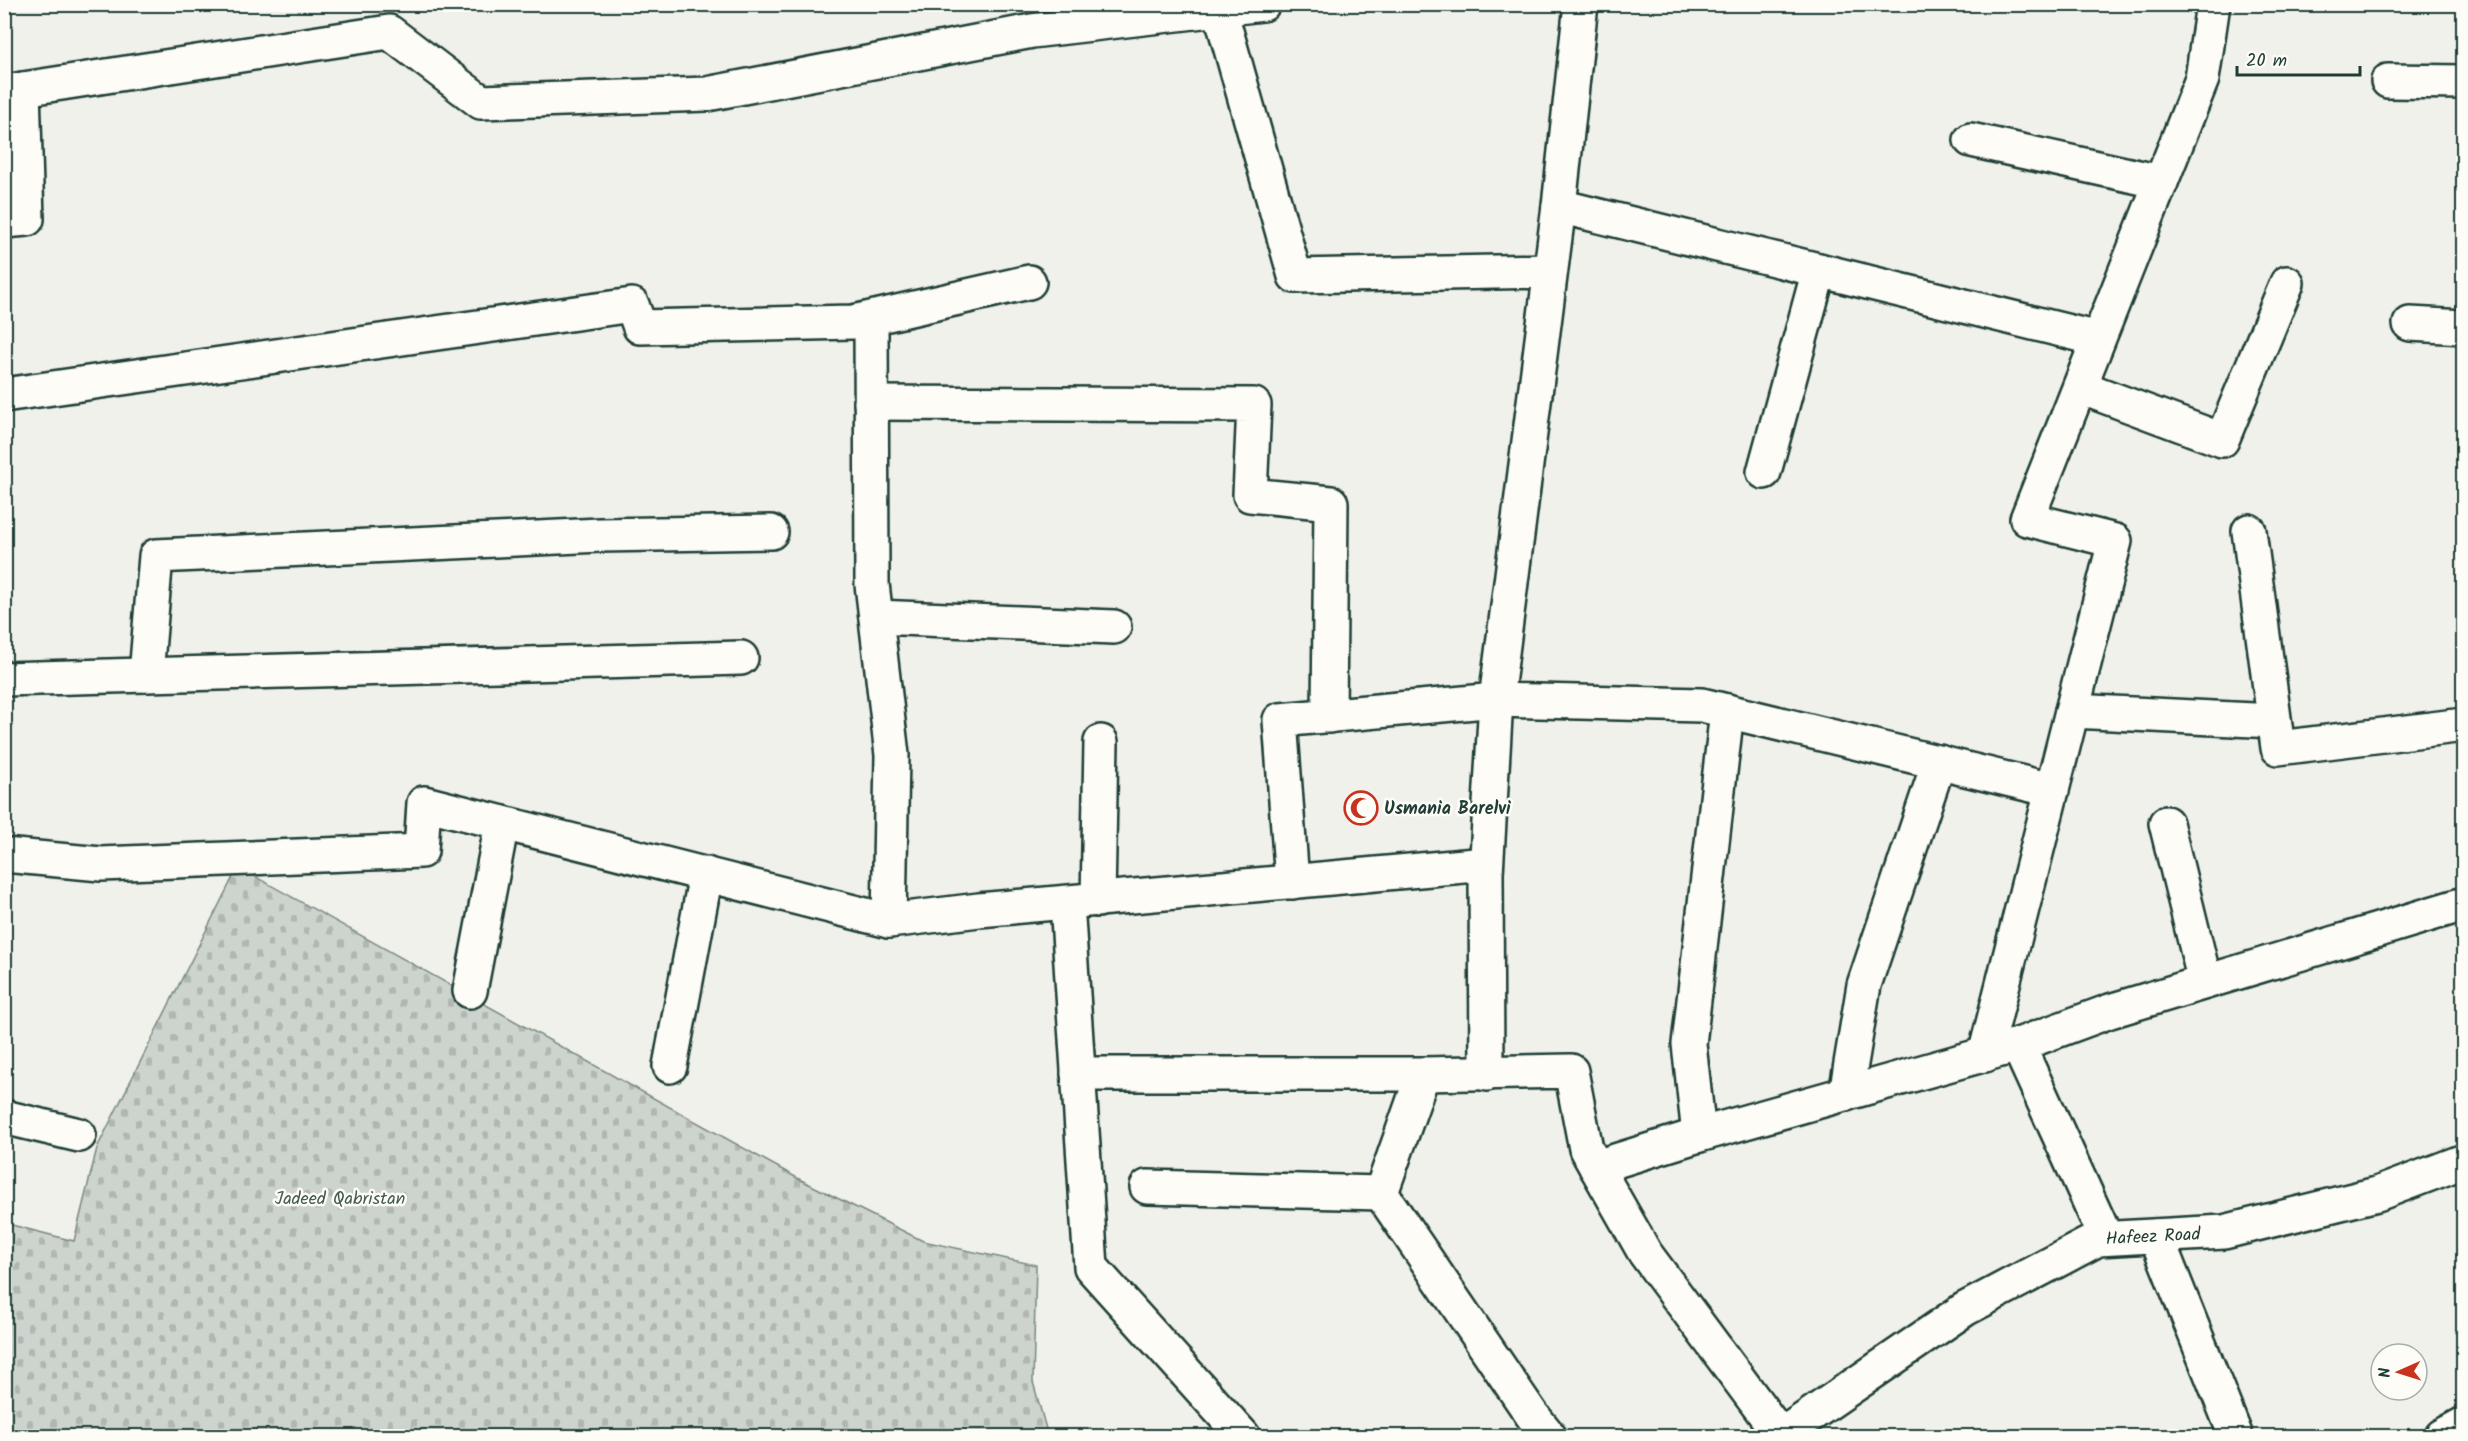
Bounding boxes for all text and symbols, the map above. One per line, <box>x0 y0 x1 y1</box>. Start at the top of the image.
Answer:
scale bar <box>2237 39 2360 77</box>
text: 20 m <box>2246 47 2287 76</box>
mosque icon: Usmania Barelvi <box>1343 790 1379 826</box>
place label: Usmania Barelvi <box>1384 795 1511 824</box>
park label: Jadeed Qabristan <box>275 1185 405 1214</box>
street label: Hafeez Road <box>2105 1220 2202 1254</box>
north arrow <box>2369 1342 2429 1402</box>
text: N <box>2373 1367 2398 1378</box>

